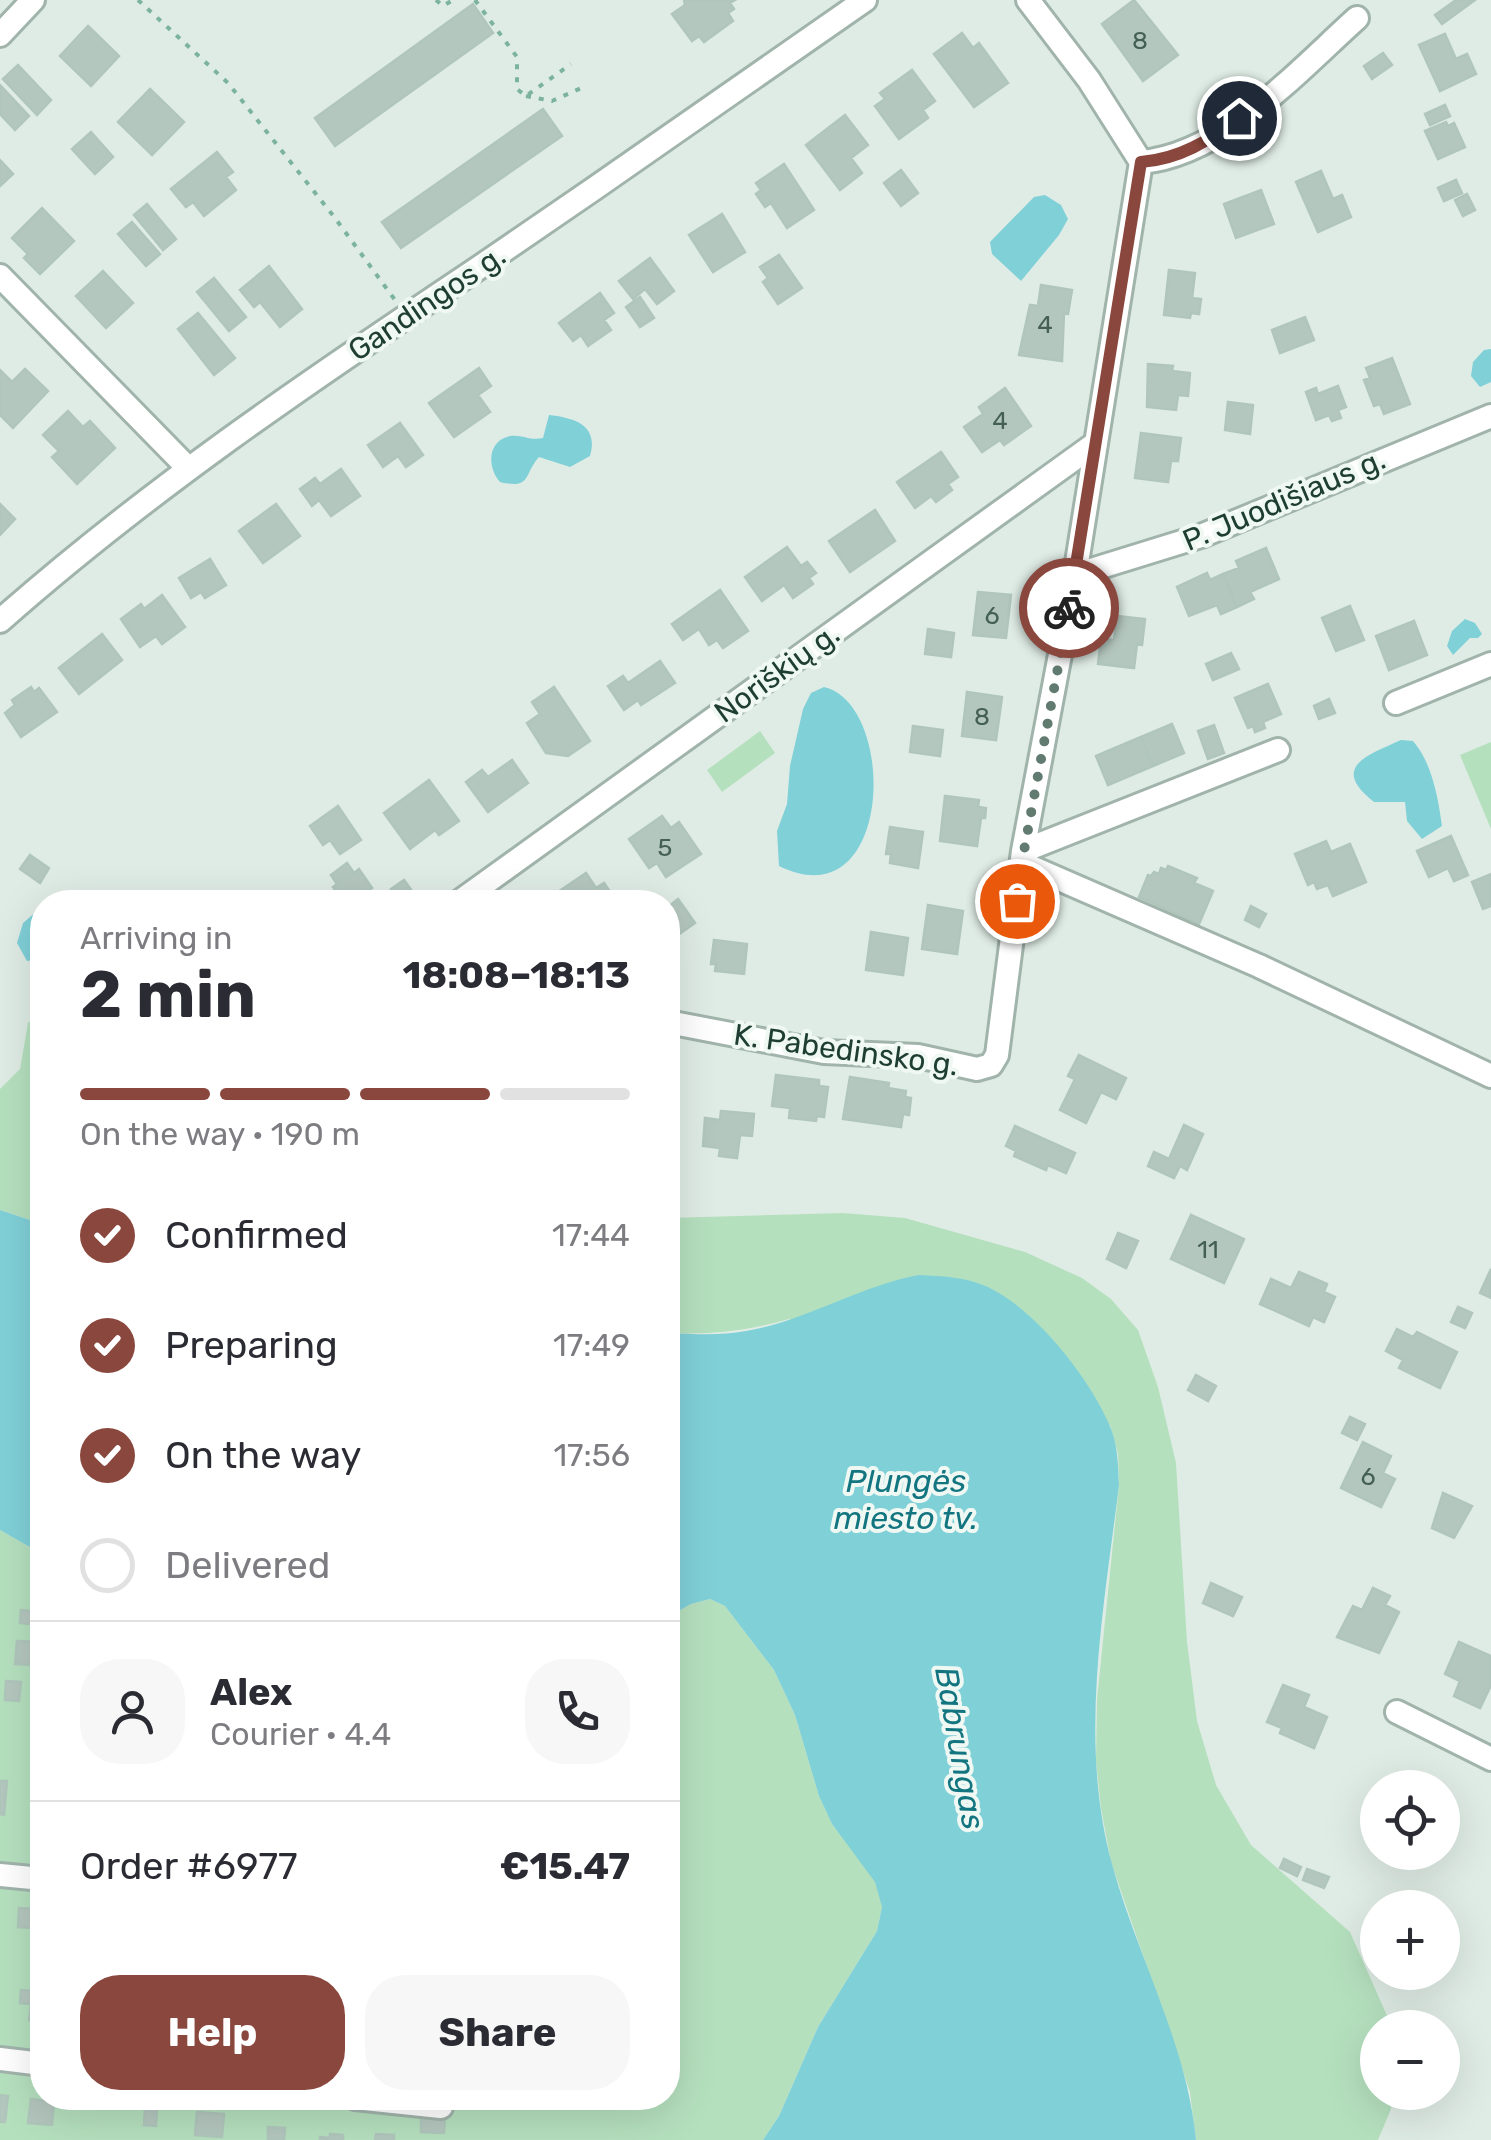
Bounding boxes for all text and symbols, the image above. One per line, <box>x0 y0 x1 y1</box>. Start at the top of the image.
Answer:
house number: 8 <box>1132 26 1148 55</box>
pin <box>1197 76 1282 161</box>
icon: home <box>1212 91 1267 146</box>
street label: Gandingos g. <box>342 237 512 369</box>
house number: 4 <box>1037 310 1053 339</box>
house number: 4 <box>992 406 1008 435</box>
street label: P. Juodišiaus g. <box>1177 441 1391 559</box>
courier <box>1019 558 1119 658</box>
icon: bike <box>1042 581 1097 636</box>
house number: 6 <box>984 601 1000 630</box>
street label: Noriškių g. <box>708 616 846 730</box>
house number: 8 <box>974 702 990 731</box>
house number: 5 <box>658 833 672 862</box>
pin <box>975 859 1060 944</box>
icon: bag <box>990 874 1045 929</box>
text: Arriving in <box>80 919 232 957</box>
text: 18:08–18:13 <box>403 952 630 998</box>
text: 2 min <box>80 956 256 1033</box>
street label: K. Pabedinsko g. <box>731 1016 961 1084</box>
text: On the way · 190 m <box>80 1115 360 1153</box>
icon: check <box>80 1208 135 1263</box>
text: Confirmed <box>165 1212 348 1258</box>
text: 17:44 <box>552 1216 630 1254</box>
house number: 11 <box>1197 1235 1219 1264</box>
icon: check <box>80 1318 135 1373</box>
text: Preparing <box>165 1322 338 1368</box>
text: 17:49 <box>553 1326 630 1364</box>
icon: check <box>80 1428 135 1483</box>
text: On the way <box>165 1432 361 1478</box>
text: 17:56 <box>553 1436 630 1474</box>
water label: Plungės miesto tv. <box>834 1462 978 1537</box>
house number: 6 <box>1360 1462 1376 1491</box>
text: Delivered <box>165 1542 330 1588</box>
button: person <box>80 1659 185 1764</box>
button: phone <box>525 1659 630 1764</box>
water label: Babrungas <box>927 1664 993 1832</box>
text: Alex <box>210 1669 292 1715</box>
text: Courier · 4.4 <box>210 1715 391 1753</box>
map controls <box>1360 1770 1460 2110</box>
button: locate <box>1360 1770 1460 1870</box>
text: Order #6977 <box>80 1843 297 1889</box>
text: €15.47 <box>500 1843 630 1889</box>
button: + <box>1360 1890 1460 1990</box>
button: Help <box>80 1975 345 2090</box>
button: Share <box>365 1975 630 2090</box>
button: − <box>1360 2010 1460 2110</box>

